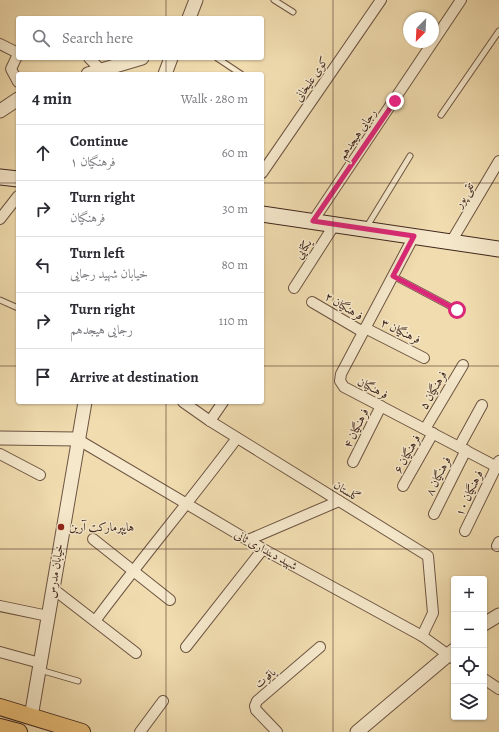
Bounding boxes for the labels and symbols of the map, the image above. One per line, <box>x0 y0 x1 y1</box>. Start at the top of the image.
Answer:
north arrow <box>403 12 439 48</box>
street label: کوی علیخانی <box>290 53 332 105</box>
route end <box>386 92 404 110</box>
street label: رجایی هیجدهم <box>334 105 382 164</box>
street label: تقی پور <box>450 179 479 212</box>
street label: یکتایی <box>291 235 316 262</box>
street label: فرهنگیان ۲ <box>322 288 366 324</box>
route start <box>448 301 466 319</box>
street label: فرهنگیان ۳ <box>379 315 423 347</box>
street label: فرهنگیان ۵ <box>416 368 450 412</box>
street label: فرهنگیان <box>355 373 391 403</box>
street label: فرهنگیان ۴ <box>340 406 372 450</box>
street label: فرهنگیان ۶ <box>390 432 424 476</box>
street label: فرهنگیان ۸ <box>421 454 455 498</box>
street label: فرهنگیان ۱۰ <box>451 467 487 519</box>
street label: گلستان <box>331 477 363 505</box>
place label: هایپرمارکت آرین <box>69 519 134 535</box>
marker: هایپرمارکت آرین <box>56 522 66 532</box>
street label: شهید دینداری ثانی <box>232 526 300 574</box>
street label: خیابان مدرس <box>43 543 67 599</box>
street label: یاقوت <box>251 664 280 692</box>

